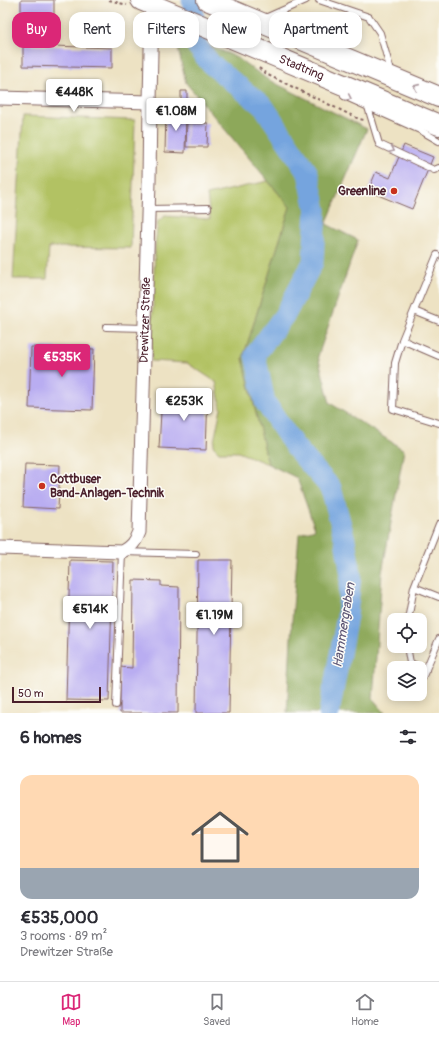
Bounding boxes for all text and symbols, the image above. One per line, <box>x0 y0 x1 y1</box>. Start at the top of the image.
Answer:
chip: Buy <box>12 12 61 48</box>
chip: Rent <box>69 12 125 48</box>
chip: Filters <box>133 12 199 48</box>
chip: New <box>207 12 261 48</box>
chip: Apartment <box>269 12 362 48</box>
street label: Stadtring <box>277 52 326 84</box>
pin: €448K <box>46 79 102 113</box>
text: €448K <box>55 84 93 100</box>
one-way arrow <box>412 84 420 92</box>
one-way arrow <box>345 93 352 101</box>
pin: €1.08M <box>143 98 209 132</box>
text: €1.08M <box>155 103 197 119</box>
one-way arrow <box>387 145 395 153</box>
place label: Greenline <box>338 184 387 199</box>
marker: Greenline <box>389 186 399 196</box>
street label: Drewitzer Straße <box>137 277 154 363</box>
pin: €535K <box>34 344 90 378</box>
text: €535K <box>43 349 81 365</box>
pin: €253K <box>156 388 212 422</box>
text: €253K <box>165 393 203 409</box>
place label: Cottbuser Band-Anlagen-Technik <box>50 472 165 501</box>
marker: Cottbuser Band-Anlagen-Technik <box>37 481 47 491</box>
water label: Hammergraben <box>329 581 359 669</box>
pin: €514K <box>62 596 118 630</box>
text: €514K <box>72 601 108 617</box>
pin: €1.19M <box>181 602 247 636</box>
text: €1.19M <box>195 607 233 623</box>
map controls <box>387 613 427 701</box>
button: locate <box>387 613 427 653</box>
button: layers <box>387 661 427 701</box>
scale bar <box>12 685 101 704</box>
text: 50 m <box>18 687 44 700</box>
icon: filters <box>397 726 419 748</box>
text: 6 homes <box>20 727 81 748</box>
icon: home <box>184 801 256 873</box>
text: €535,000 <box>20 907 98 928</box>
text: 3 rooms · 89 m² <box>20 928 107 944</box>
text: Drewitzer Straße <box>20 944 113 960</box>
tab: Map <box>60 991 82 1028</box>
tab: Saved <box>203 991 230 1028</box>
tab: Home <box>351 991 379 1028</box>

